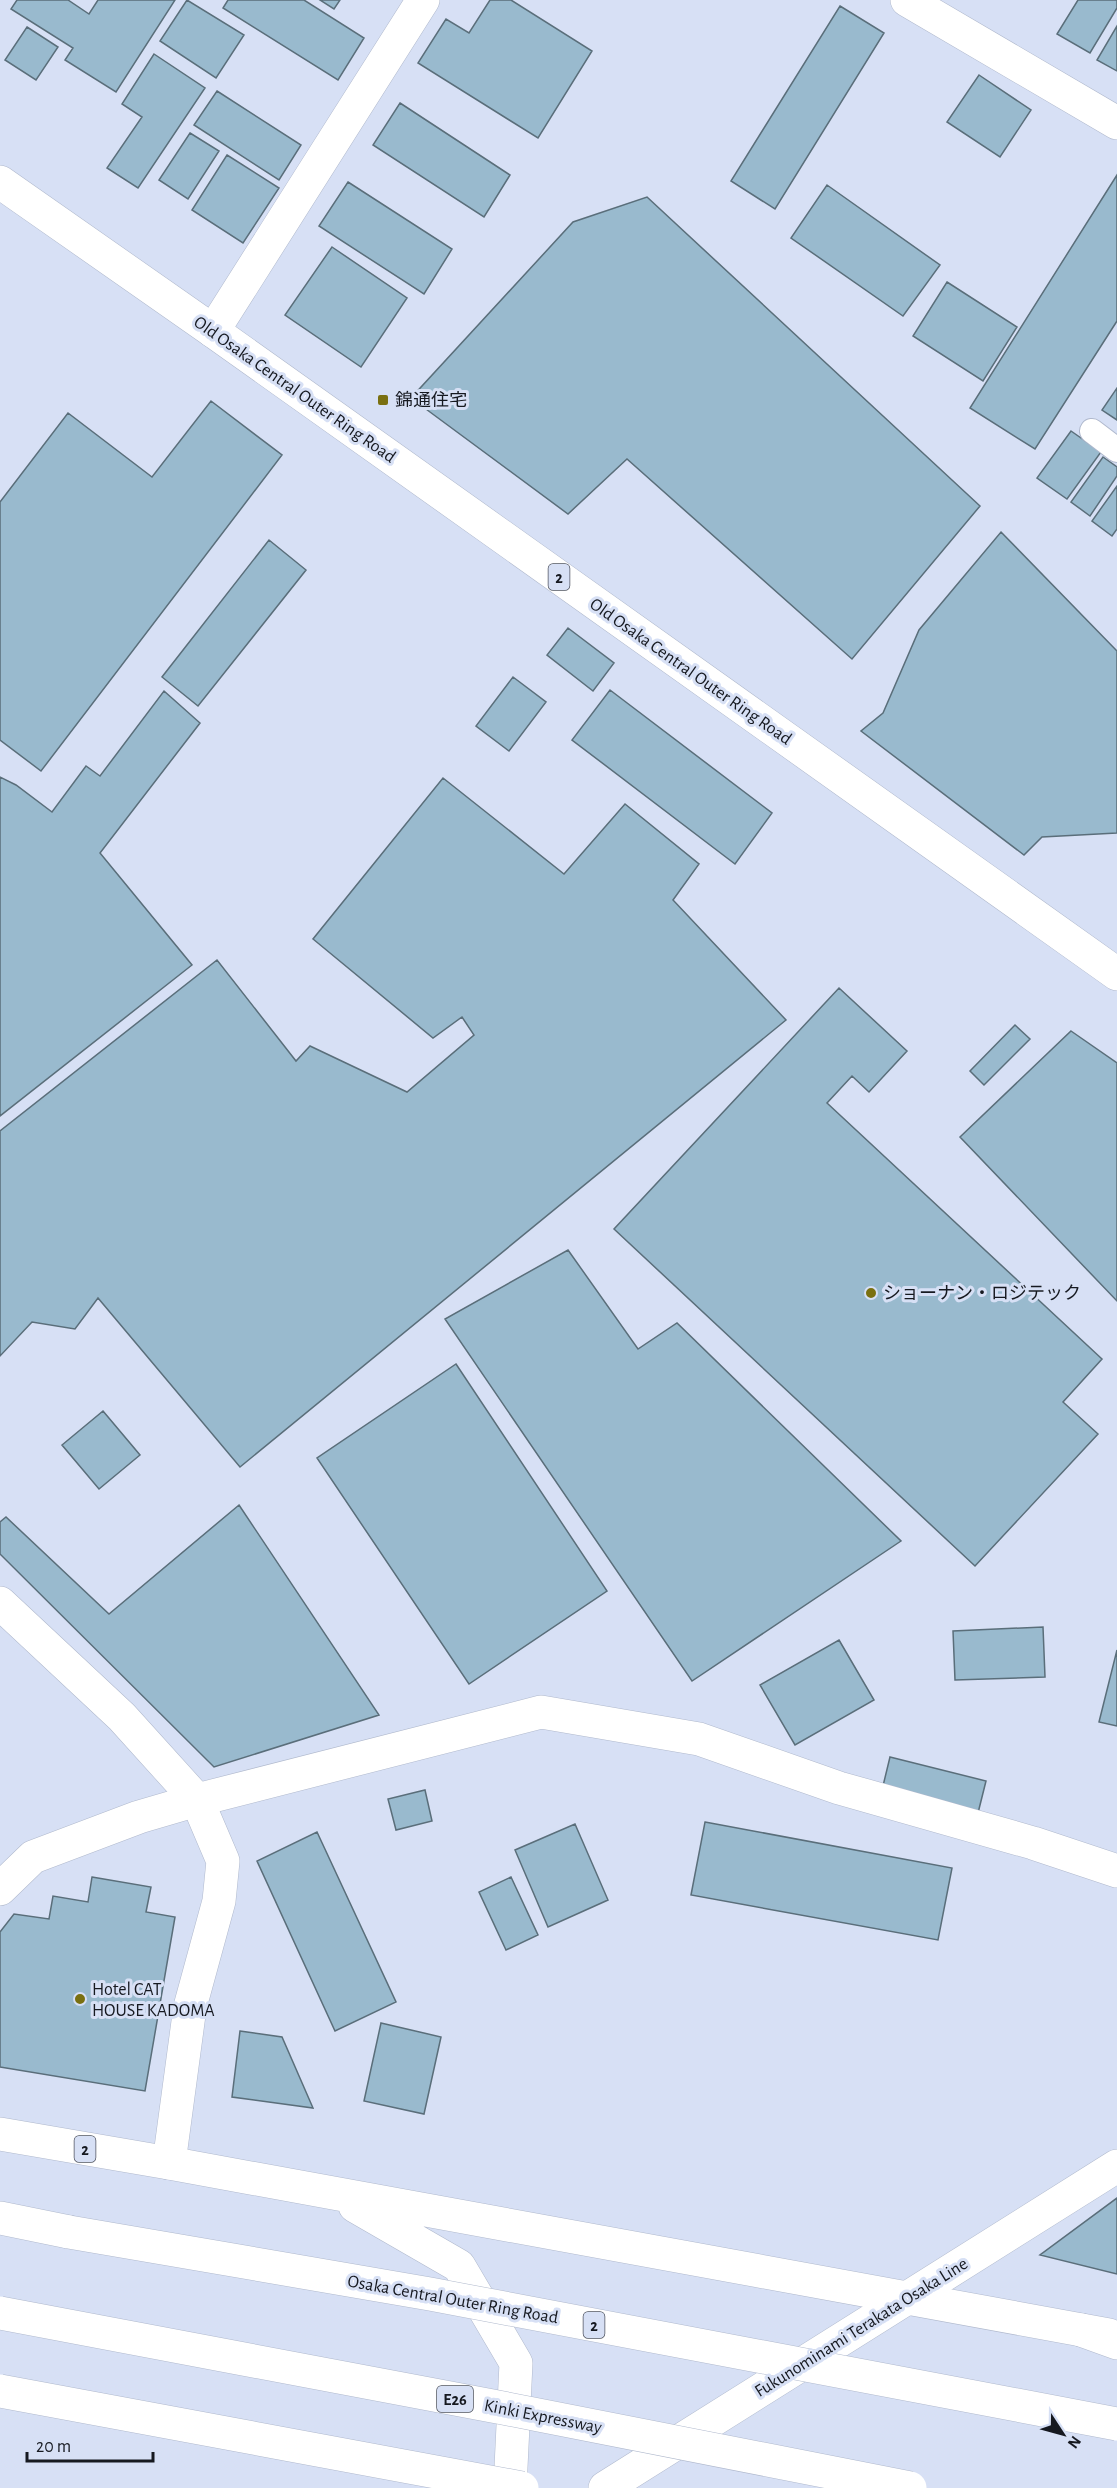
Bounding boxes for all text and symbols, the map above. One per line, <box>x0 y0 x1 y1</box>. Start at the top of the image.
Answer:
street label: Old Osaka Central Outer Ring Road <box>190 313 399 467</box>
place label: 錦通住宅 <box>395 390 467 410</box>
marker: 錦通住宅 <box>376 393 390 407</box>
road number: 2 <box>548 564 570 590</box>
street label: Old Osaka Central Outer Ring Road <box>586 595 795 749</box>
place label: ショーナン・ロジテック <box>883 1284 1081 1303</box>
marker: ショーナン・ロジテック <box>864 1286 878 1300</box>
place label: Hotel CAT HOUSE KADOMA <box>92 1981 215 2020</box>
marker: Hotel CAT HOUSE KADOMA <box>73 1992 87 2006</box>
road number: 2 <box>74 2136 96 2162</box>
street label: Fukunominami Terakata Osaka Line <box>752 2255 971 2401</box>
street label: Osaka Central Outer Ring Road <box>346 2273 560 2327</box>
road number: 2 <box>584 2312 604 2338</box>
road number: E26 <box>437 2386 473 2412</box>
street label: Kinki Expressway <box>482 2397 604 2437</box>
north arrow <box>1033 2404 1093 2464</box>
scale bar <box>27 2425 153 2463</box>
text: N <box>1065 2433 1084 2451</box>
text: 20 m <box>36 2438 71 2456</box>

